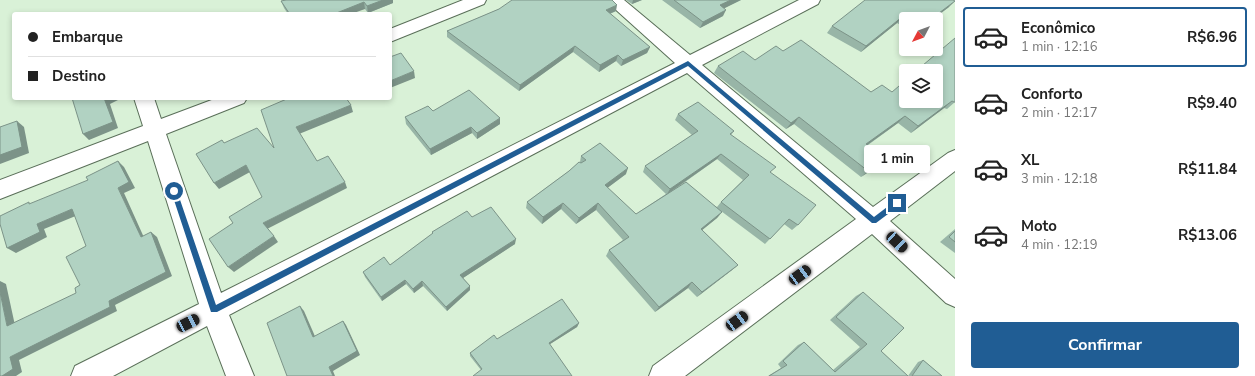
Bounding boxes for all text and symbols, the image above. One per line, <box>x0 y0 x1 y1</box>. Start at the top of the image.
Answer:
north arrow <box>899 12 943 56</box>
map controls <box>899 12 943 108</box>
text: Econômico <box>1021 18 1095 38</box>
icon: car <box>973 19 1009 55</box>
text: Embarque <box>52 27 123 47</box>
text: R$6.96 <box>1187 27 1237 47</box>
text: 1 min · 12:16 <box>1021 38 1097 56</box>
button: layers <box>899 64 943 108</box>
text: Destino <box>52 66 106 86</box>
text: Conforto <box>1021 84 1083 104</box>
icon: car <box>973 85 1009 121</box>
text: R$9.40 <box>1187 93 1237 113</box>
text: 2 min · 12:17 <box>1021 104 1097 122</box>
callout: 1 min <box>864 145 930 173</box>
text: 1 min <box>880 150 914 168</box>
text: XL <box>1021 150 1040 170</box>
icon: car <box>973 151 1009 187</box>
text: R$11.84 <box>1178 159 1237 179</box>
text: 3 min · 12:18 <box>1021 170 1097 188</box>
route start <box>165 182 183 200</box>
route end <box>888 194 906 212</box>
text: Moto <box>1021 216 1057 236</box>
icon: car <box>973 217 1009 253</box>
text: R$13.06 <box>1178 225 1237 245</box>
car <box>884 229 910 255</box>
text: 4 min · 12:19 <box>1021 236 1097 254</box>
car <box>787 263 813 287</box>
car <box>724 309 750 333</box>
car <box>175 312 201 334</box>
button: Confirmar <box>971 322 1239 368</box>

